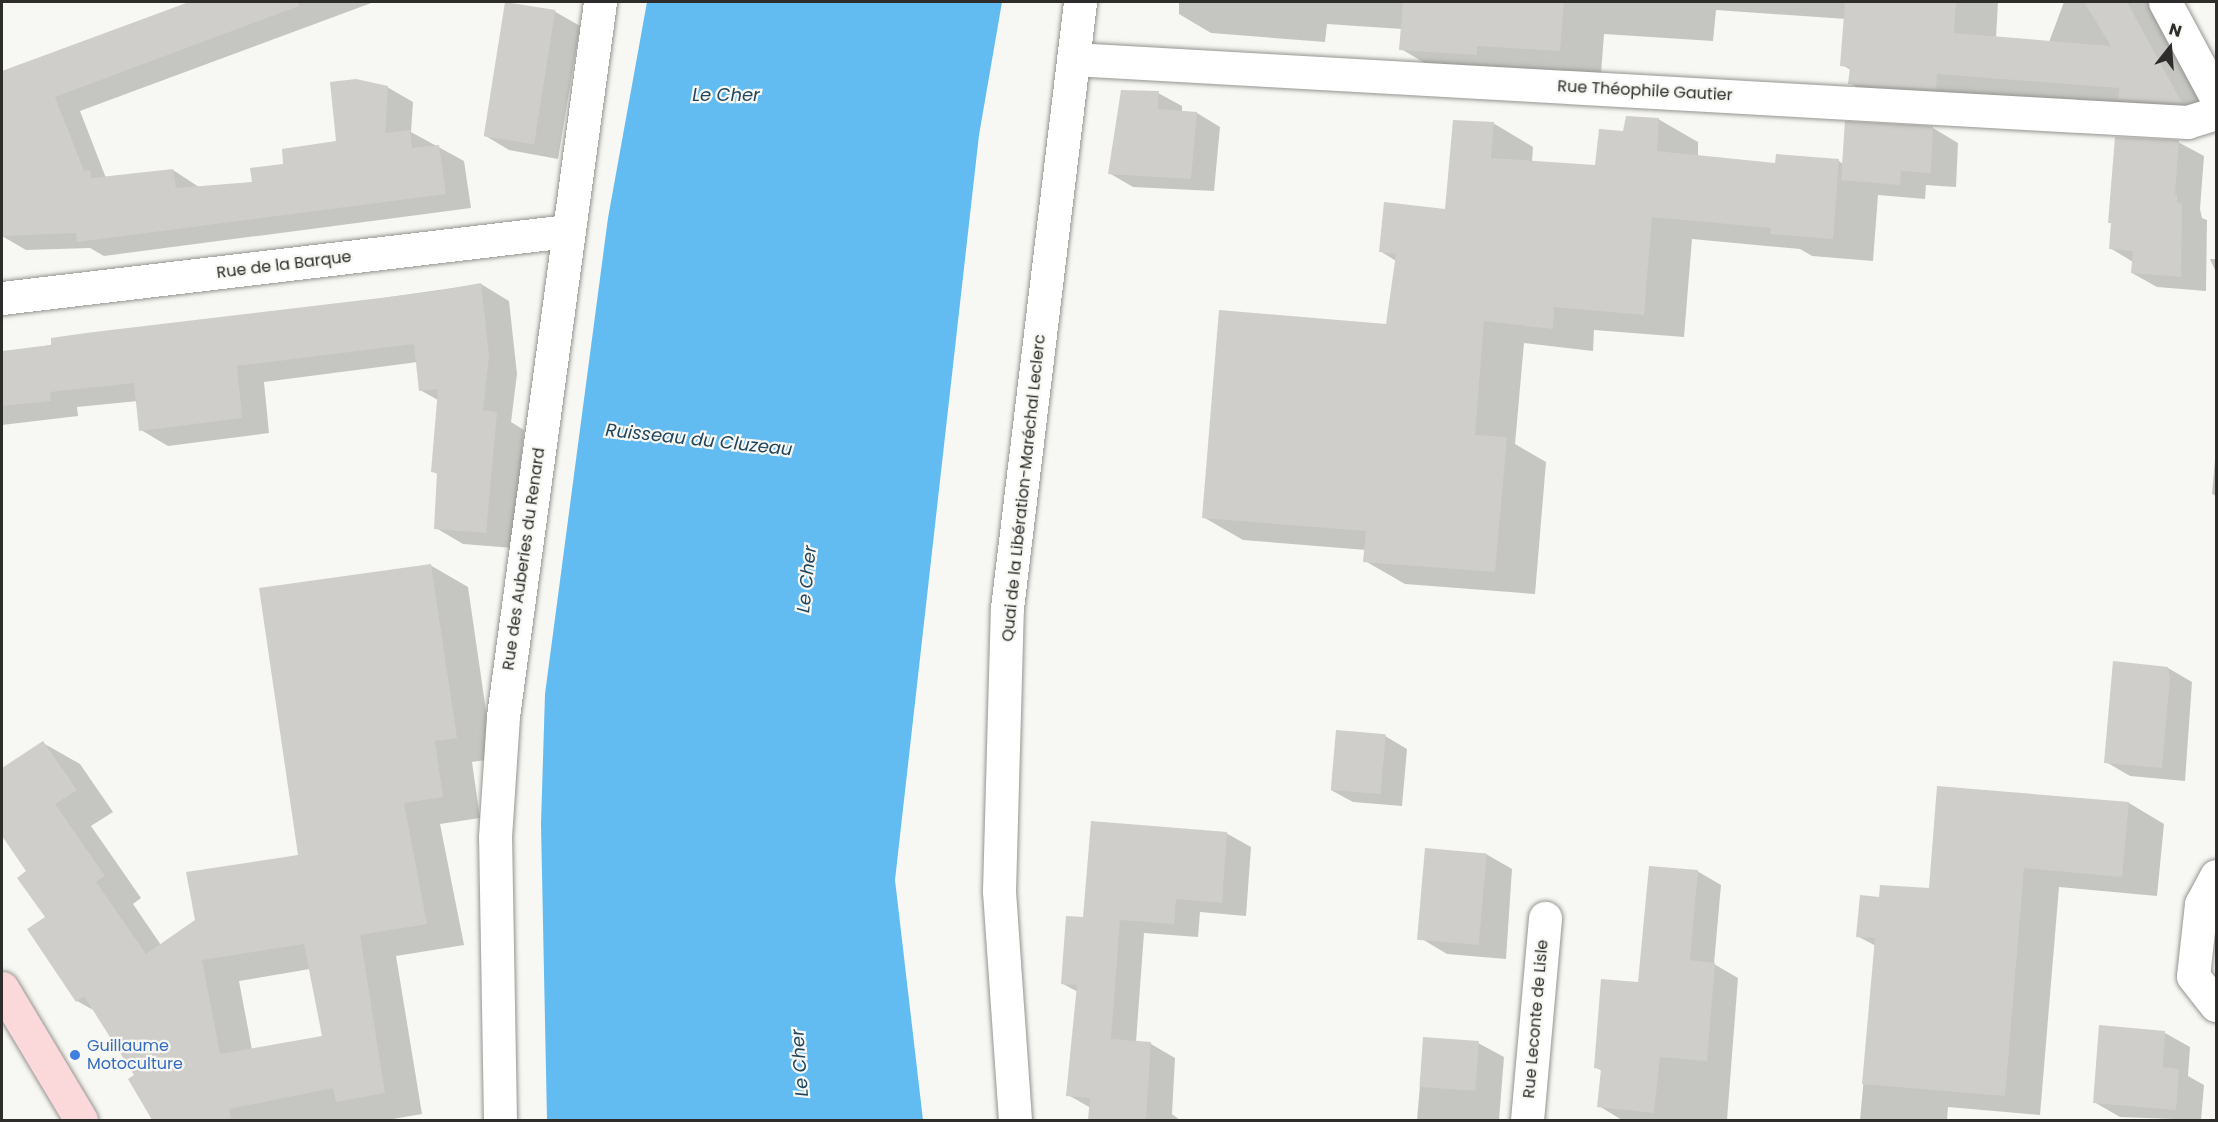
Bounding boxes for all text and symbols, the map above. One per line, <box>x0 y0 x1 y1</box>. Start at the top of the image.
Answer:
north arrow <box>2140 18 2200 78</box>
text: N <box>2166 18 2185 43</box>
street label: Rue Théophile Gautier <box>1557 77 1733 105</box>
water label: Le Cher <box>692 84 760 106</box>
street label: Rue de la Barque <box>215 247 353 283</box>
street label: Quai de la Libération-Maréchal Leclerc <box>998 333 1050 643</box>
water label: Ruisseau du Cluzeau <box>604 419 794 461</box>
street label: Rue des Auberies du Renard <box>499 446 549 672</box>
water label: Le Cher <box>793 544 821 614</box>
street label: Rue Leconte de Lisle <box>1519 939 1553 1099</box>
water label: Le Cher <box>787 1029 813 1097</box>
place label: Guillaume Motoculture <box>87 1036 183 1074</box>
marker: Guillaume Motoculture <box>68 1048 82 1062</box>

